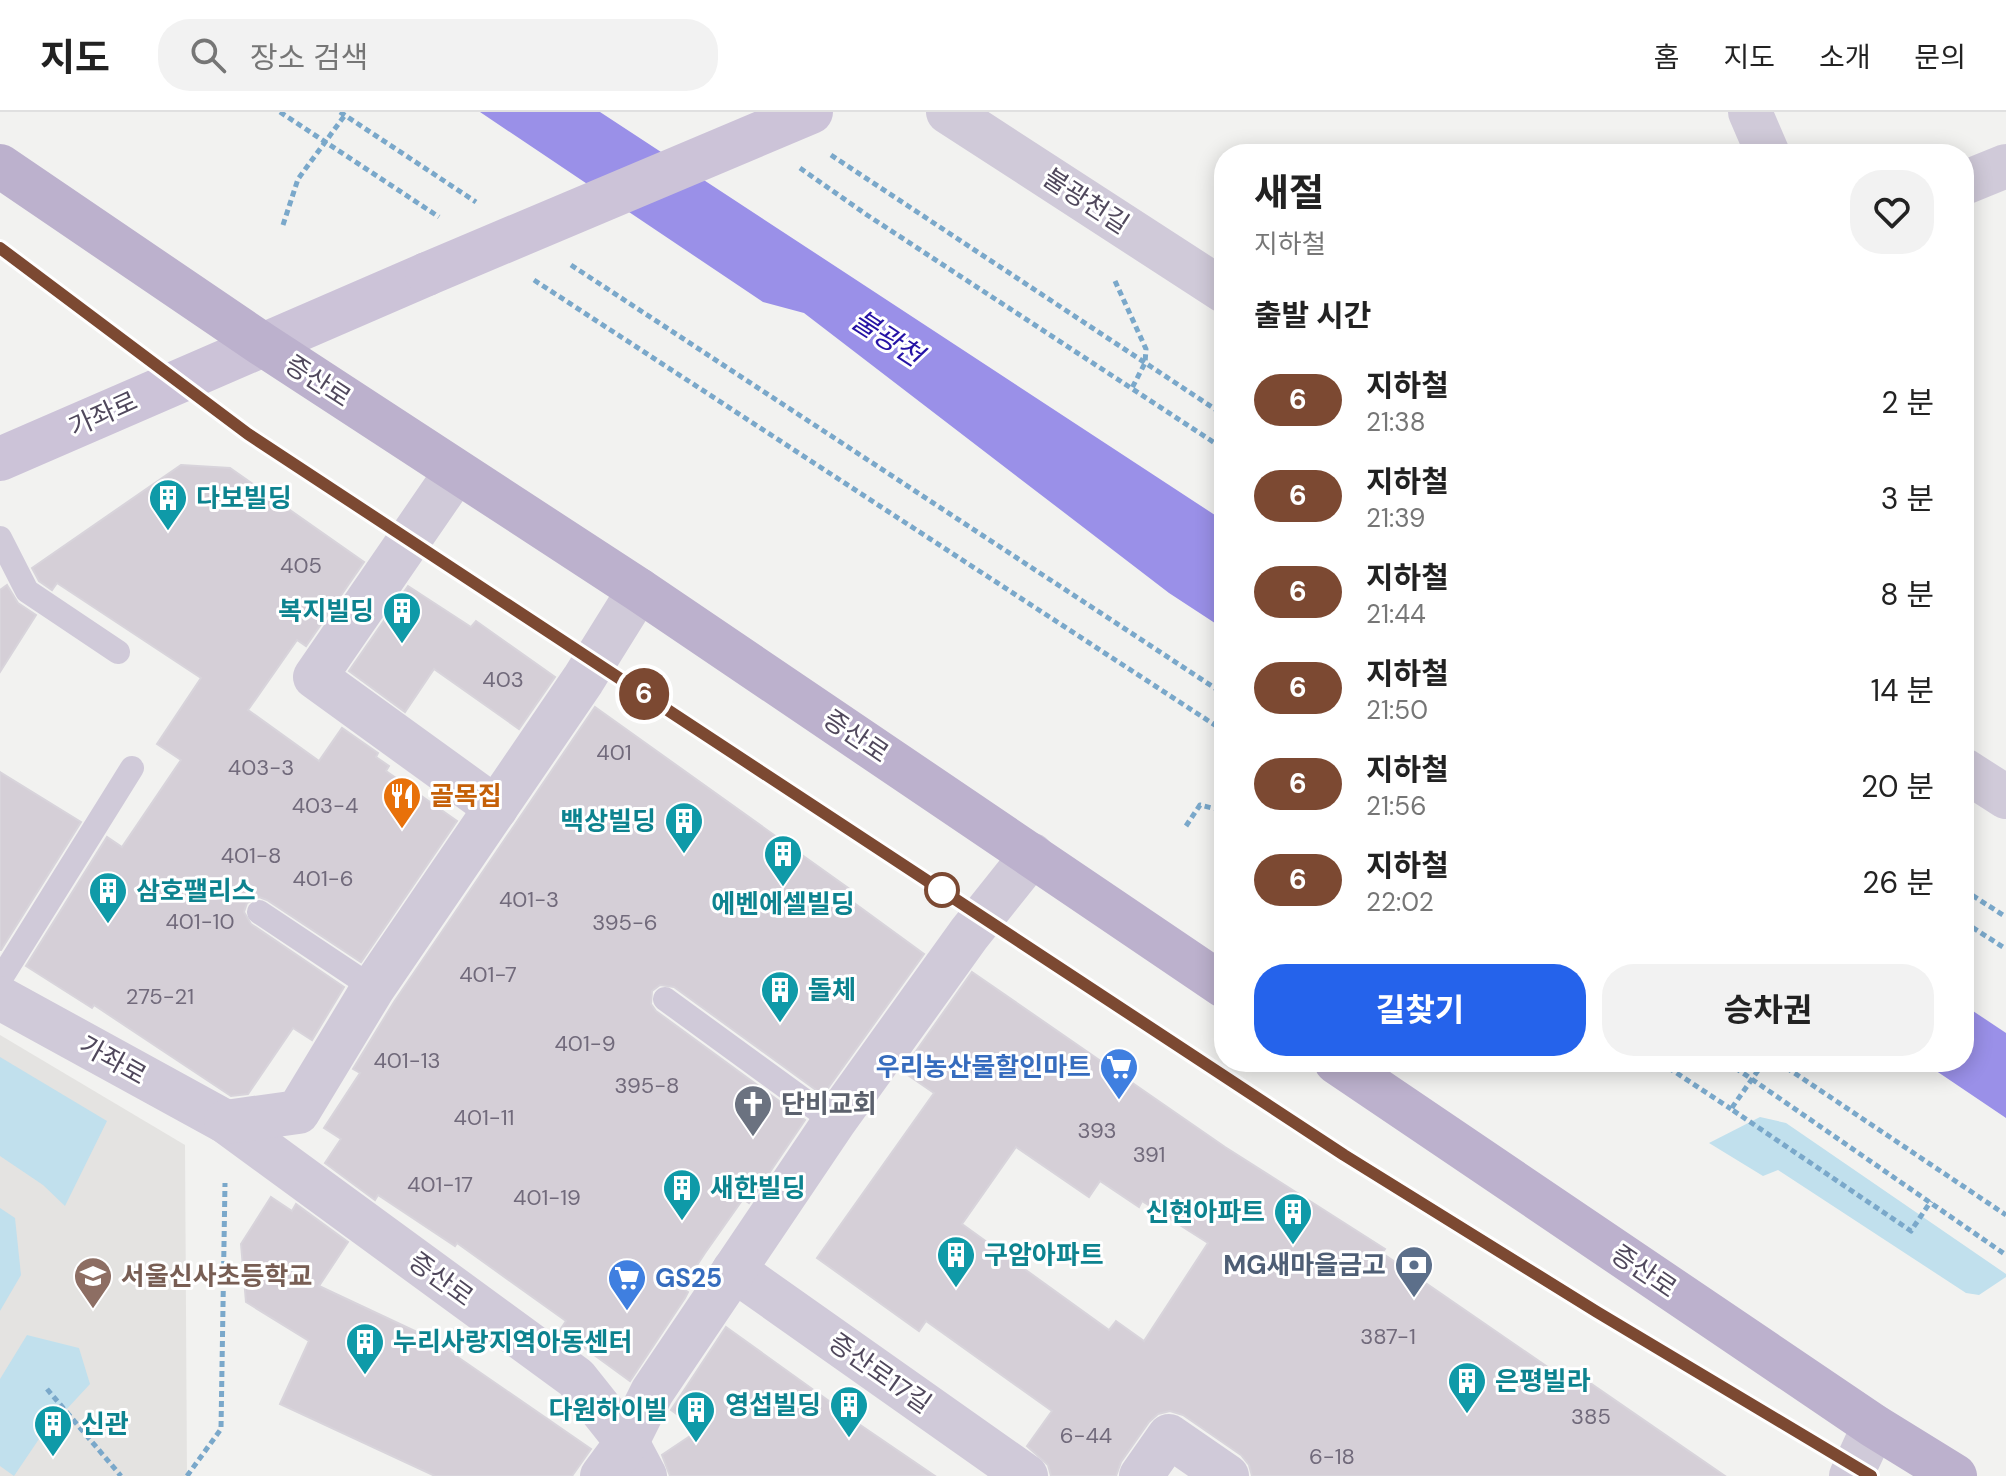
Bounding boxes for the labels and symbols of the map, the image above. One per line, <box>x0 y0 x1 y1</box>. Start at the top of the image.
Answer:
street label: 불광천길 <box>1037 161 1135 241</box>
water label: 불광천 <box>845 301 932 376</box>
street label: 증산로 <box>279 347 357 415</box>
street label: 가좌로 <box>63 384 143 444</box>
building icon: 다보빌딩 <box>147 477 189 532</box>
place label: 다보빌딩 <box>196 481 292 515</box>
house number: 405 <box>280 551 322 580</box>
building icon: 복지빌딩 <box>381 590 423 645</box>
place label: 복지빌딩 <box>278 594 374 628</box>
house number: 403 <box>482 665 524 694</box>
line badge: 6 <box>618 668 670 720</box>
street label: 증산로 <box>817 702 895 770</box>
house number: 401 <box>596 738 632 767</box>
house number: 403-3 <box>228 753 294 782</box>
restaurant icon: 골목집 <box>381 775 423 830</box>
place label: 골목집 <box>430 779 502 813</box>
house number: 403-4 <box>292 791 358 820</box>
building icon: 백상빌딩 <box>663 800 705 855</box>
place label: 백상빌딩 <box>560 804 656 838</box>
building icon: 에벤에셀빌딩 <box>762 833 804 888</box>
house number: 401-8 <box>221 841 281 870</box>
house number: 401-6 <box>293 864 353 893</box>
building icon: 삼호팰리스 <box>87 870 129 925</box>
unlabelled marker <box>925 873 959 907</box>
place label: 삼호팰리스 <box>136 874 256 908</box>
house number: 401-3 <box>499 885 559 914</box>
place label: 에벤에셀빌딩 <box>711 887 855 921</box>
house number: 401-10 <box>165 907 235 936</box>
house number: 395-6 <box>592 908 658 937</box>
house number: 401-7 <box>459 960 517 989</box>
building icon: 돌체 <box>759 969 801 1024</box>
place label: 돌체 <box>808 973 856 1007</box>
house number: 275-21 <box>126 982 194 1011</box>
street label: 가좌로 <box>73 1028 153 1092</box>
house number: 401-9 <box>555 1029 615 1058</box>
house number: 401-13 <box>373 1046 441 1075</box>
supermarket icon: 우리농산물할인마트 <box>1098 1046 1140 1101</box>
place label: 우리농산물할인마트 <box>876 1050 1091 1084</box>
house number: 395-8 <box>615 1071 679 1100</box>
church icon: 단비교회 <box>732 1083 774 1138</box>
place label: 단비교회 <box>781 1087 877 1121</box>
house number: 401-11 <box>454 1103 514 1132</box>
house number: 393 <box>1078 1116 1116 1145</box>
house number: 391 <box>1133 1140 1165 1169</box>
building icon: 새한빌딩 <box>661 1167 703 1222</box>
house number: 401-17 <box>407 1170 473 1199</box>
place label: 새한빌딩 <box>710 1171 806 1205</box>
house number: 401-19 <box>513 1183 581 1212</box>
building icon: 신현아파트 <box>1272 1191 1314 1246</box>
place label: 신현아파트 <box>1145 1195 1265 1229</box>
building icon: 구암아파트 <box>935 1234 977 1289</box>
street label: 증산로 <box>1605 1237 1683 1305</box>
place label: 구암아파트 <box>984 1238 1104 1272</box>
street label: 증산로 <box>402 1244 480 1314</box>
bank icon: MG새마을금고 <box>1393 1244 1435 1299</box>
place label: MG새마을금고 <box>1223 1248 1386 1282</box>
school or university icon: 서울신사초등학교 <box>72 1255 114 1310</box>
supermarket icon: GS25 <box>606 1257 648 1312</box>
place label: 서울신사초등학교 <box>121 1259 312 1293</box>
place label: GS25 <box>655 1261 722 1295</box>
building icon: 누리사랑지역아동센터 <box>344 1321 386 1376</box>
house number: 387-1 <box>1360 1322 1416 1351</box>
place label: 누리사랑지역아동센터 <box>393 1325 632 1359</box>
street label: 증산로17길 <box>822 1325 938 1421</box>
building icon: 은평빌라 <box>1446 1360 1488 1415</box>
place label: 은평빌라 <box>1495 1364 1591 1398</box>
building icon: 영섭빌딩 <box>828 1384 870 1439</box>
place label: 영섭빌딩 <box>725 1388 821 1422</box>
building icon: 다원하이빌 <box>675 1389 717 1444</box>
place label: 다원하이빌 <box>548 1393 668 1427</box>
house number: 385 <box>1571 1402 1611 1431</box>
building icon: 신관 <box>32 1403 74 1458</box>
place label: 신관 <box>81 1407 129 1441</box>
house number: 6-44 <box>1060 1421 1112 1450</box>
house number: 6-18 <box>1309 1442 1355 1471</box>

